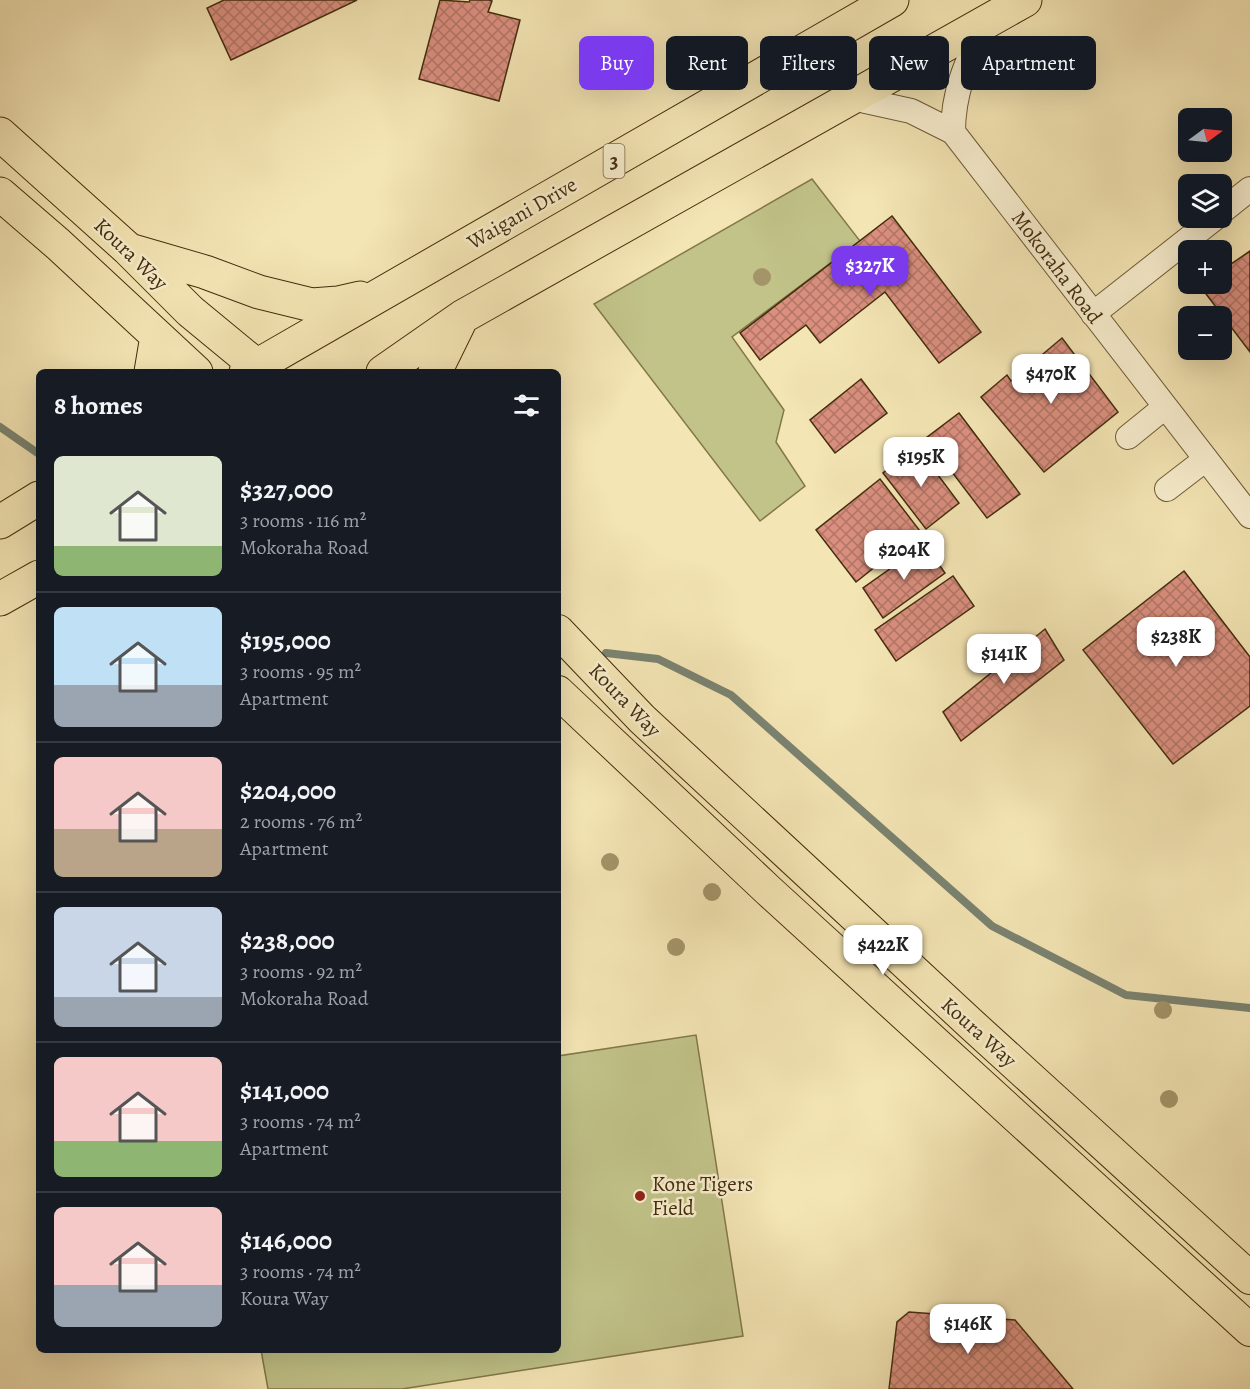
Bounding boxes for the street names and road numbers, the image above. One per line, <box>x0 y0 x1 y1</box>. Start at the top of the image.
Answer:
road number: 3 <box>604 144 624 178</box>
street label: Waigani Drive <box>461 170 582 256</box>
street label: Mokoraha Road <box>1005 205 1109 330</box>
street label: Koura Way <box>88 212 175 297</box>
street label: Koura Way <box>583 657 668 744</box>
street label: Koura Way <box>935 991 1023 1074</box>

